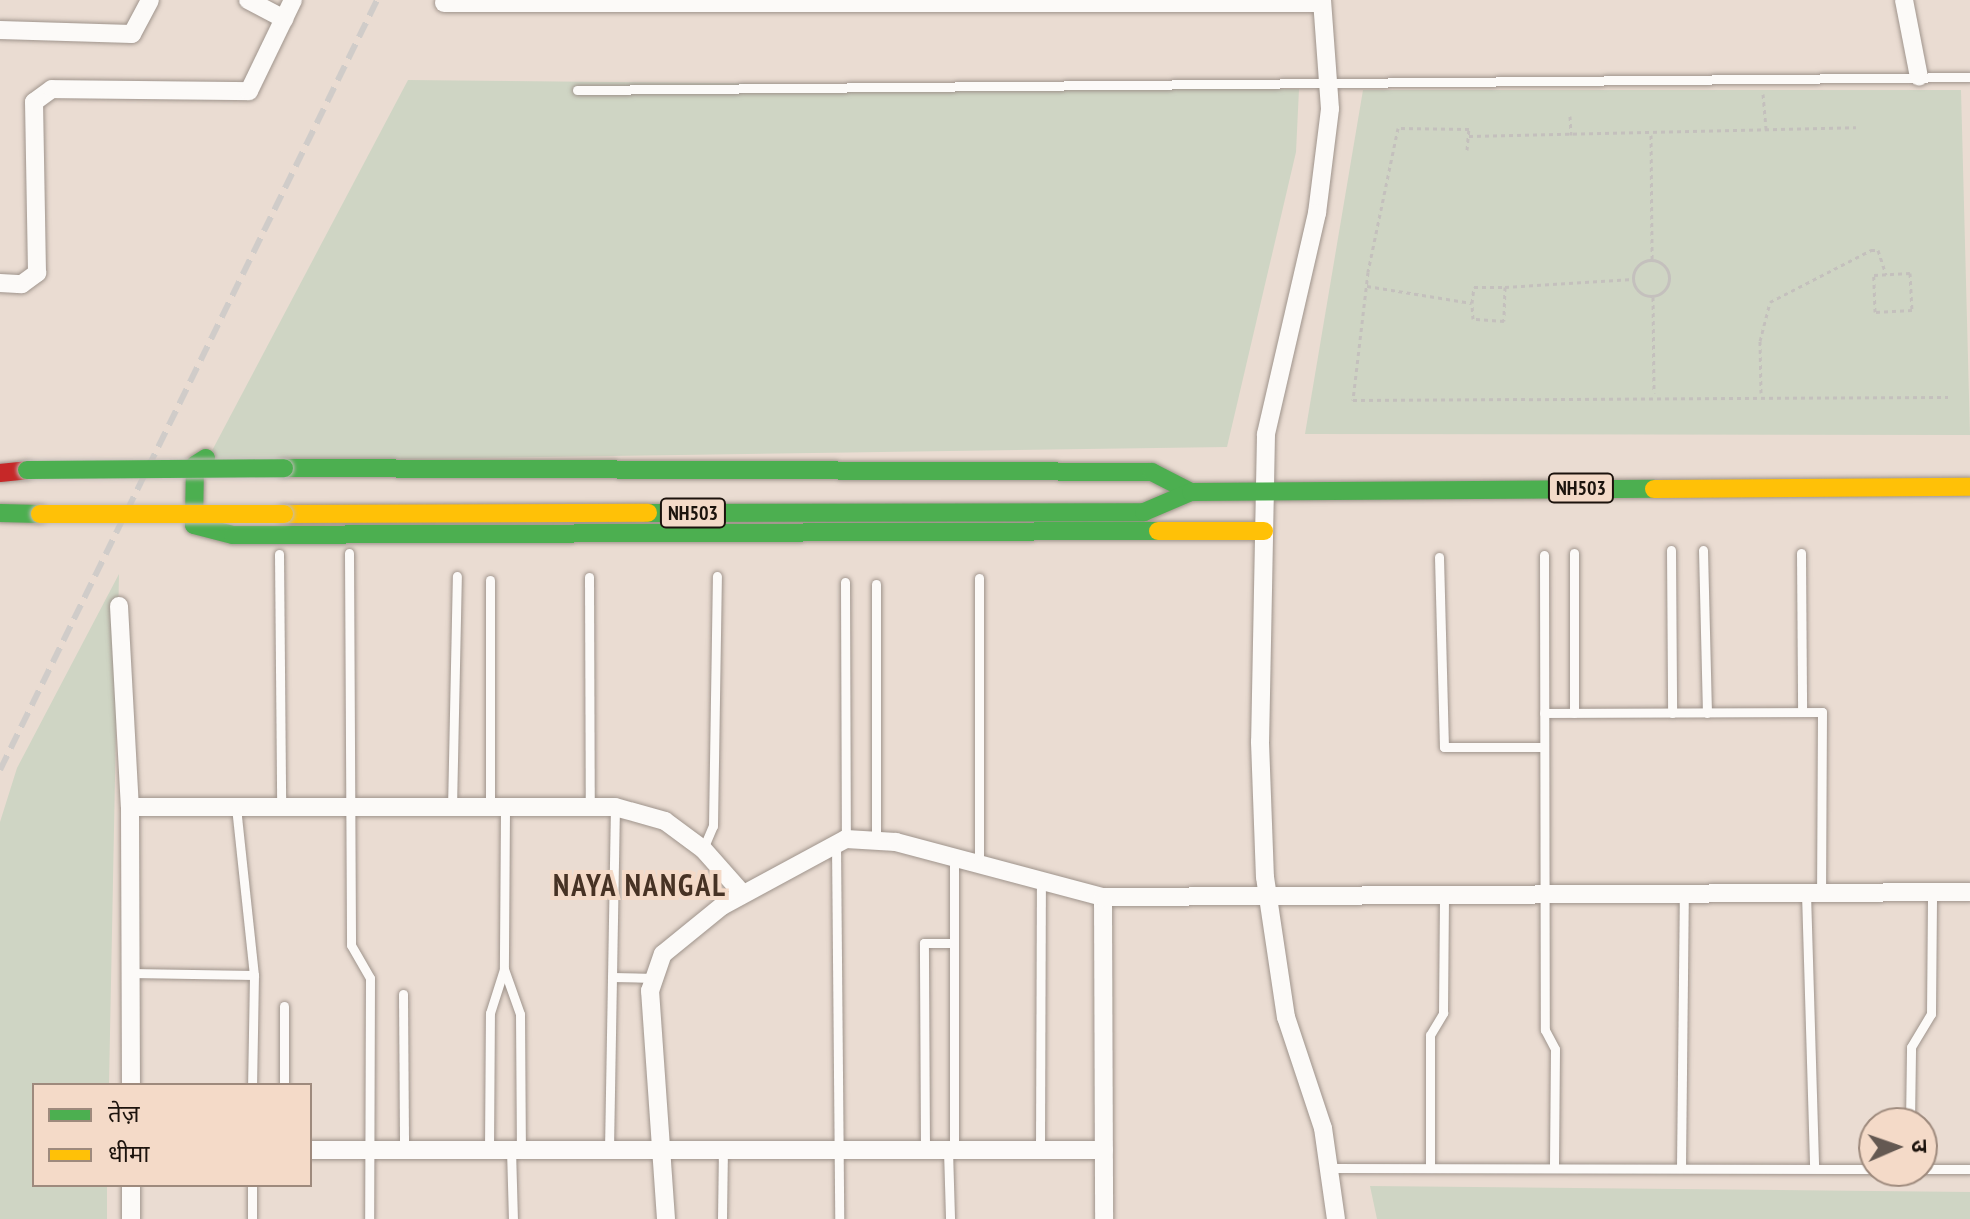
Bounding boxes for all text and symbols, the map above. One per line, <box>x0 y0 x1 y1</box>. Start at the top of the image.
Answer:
road number: NH503 <box>1547 472 1615 504</box>
road number: NH503 <box>659 497 727 529</box>
district label: NAYA NANGAL <box>553 867 727 903</box>
legend <box>32 1083 312 1187</box>
text: तेज़ <box>108 1098 140 1129</box>
north arrow <box>1858 1107 1938 1187</box>
text: धीमा <box>108 1138 150 1169</box>
text: उ <box>1906 1139 1934 1153</box>

